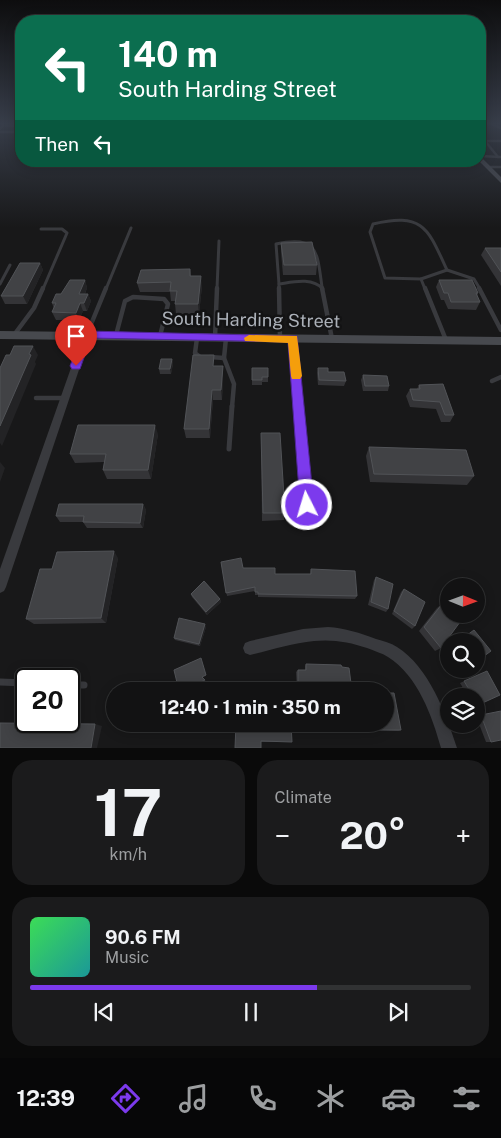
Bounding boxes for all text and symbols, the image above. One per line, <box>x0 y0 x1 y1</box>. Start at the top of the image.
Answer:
text: 140 m <box>118 34 218 75</box>
icon: left <box>35 35 100 100</box>
text: South Harding Street <box>118 76 337 102</box>
icon: left <box>89 130 117 158</box>
text: Then <box>35 133 79 155</box>
street label: South Harding Street <box>161 307 341 332</box>
pin <box>55 315 97 366</box>
icon: arrive <box>62 322 90 350</box>
position arrow <box>280 478 332 530</box>
north arrow <box>440 578 485 622</box>
map controls <box>440 578 485 733</box>
button: search <box>440 633 485 678</box>
speed limit sign: 20 <box>15 668 80 733</box>
button: layers <box>440 688 485 733</box>
text: 12:40 · 1 min · 350 m <box>159 696 341 718</box>
text: 17 <box>94 774 163 851</box>
text: Climate <box>275 788 332 807</box>
text: 20° <box>339 813 406 858</box>
text: − <box>275 819 290 852</box>
text: + <box>455 819 471 852</box>
text: km/h <box>109 845 147 864</box>
text: 90.6 FM <box>105 926 181 948</box>
text: Music <box>105 948 149 967</box>
icon: previous <box>90 998 118 1026</box>
icon: pause <box>237 998 265 1026</box>
icon: next <box>384 998 412 1026</box>
icon: directions <box>108 1081 143 1116</box>
icon: music <box>176 1081 211 1116</box>
icon: phone <box>245 1081 280 1116</box>
icon: climate <box>313 1081 348 1116</box>
icon: car <box>381 1081 416 1116</box>
icon: filters <box>449 1081 484 1116</box>
text: 12:39 <box>17 1085 75 1111</box>

